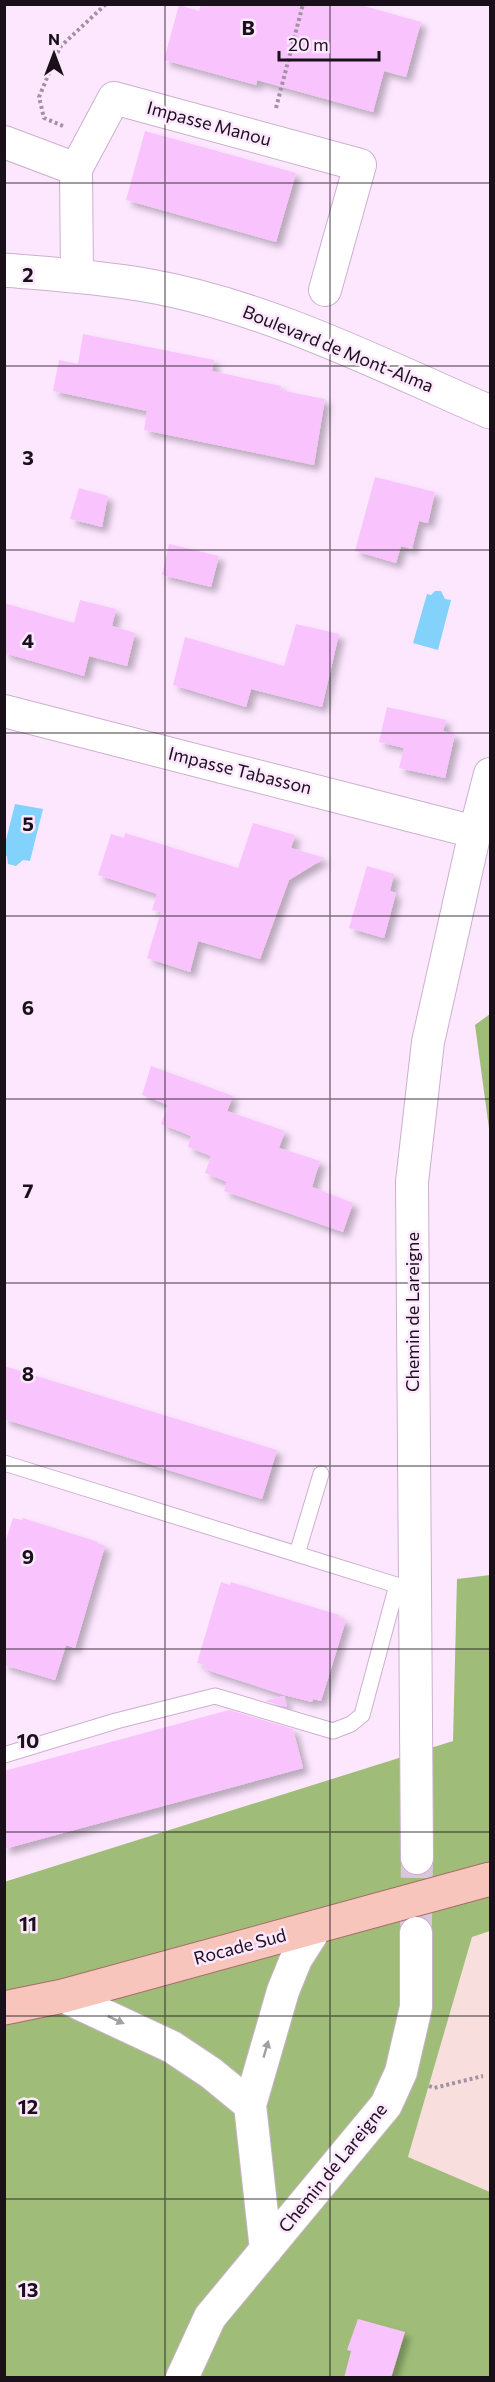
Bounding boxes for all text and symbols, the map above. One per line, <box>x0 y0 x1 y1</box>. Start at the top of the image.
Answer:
text: B <box>241 15 255 39</box>
north arrow <box>24 24 84 84</box>
scale bar <box>279 24 380 62</box>
text: N <box>48 29 60 48</box>
text: 20 m <box>288 33 329 55</box>
street label: Impasse Manou <box>145 96 274 150</box>
text: 2 <box>22 262 34 286</box>
street label: Boulevard de Mont-Alma <box>240 300 437 396</box>
text: 3 <box>22 445 34 469</box>
text: 4 <box>22 628 34 652</box>
street label: Impasse Tabasson <box>166 742 314 798</box>
text: 5 <box>22 811 34 835</box>
text: 6 <box>22 995 34 1019</box>
text: 7 <box>23 1178 34 1202</box>
street label: Chemin de Lareigne <box>401 1232 423 1392</box>
text: 8 <box>22 1361 34 1385</box>
text: 9 <box>22 1544 34 1568</box>
text: 10 <box>17 1728 39 1752</box>
text: 11 <box>19 1911 37 1935</box>
street label: Rocade Sud <box>191 1923 288 1969</box>
one-way arrow <box>107 2016 124 2025</box>
one-way arrow <box>262 2040 271 2058</box>
text: 12 <box>18 2094 38 2118</box>
street label: Chemin de Lareigne <box>273 2098 391 2236</box>
text: 13 <box>18 2277 38 2301</box>

